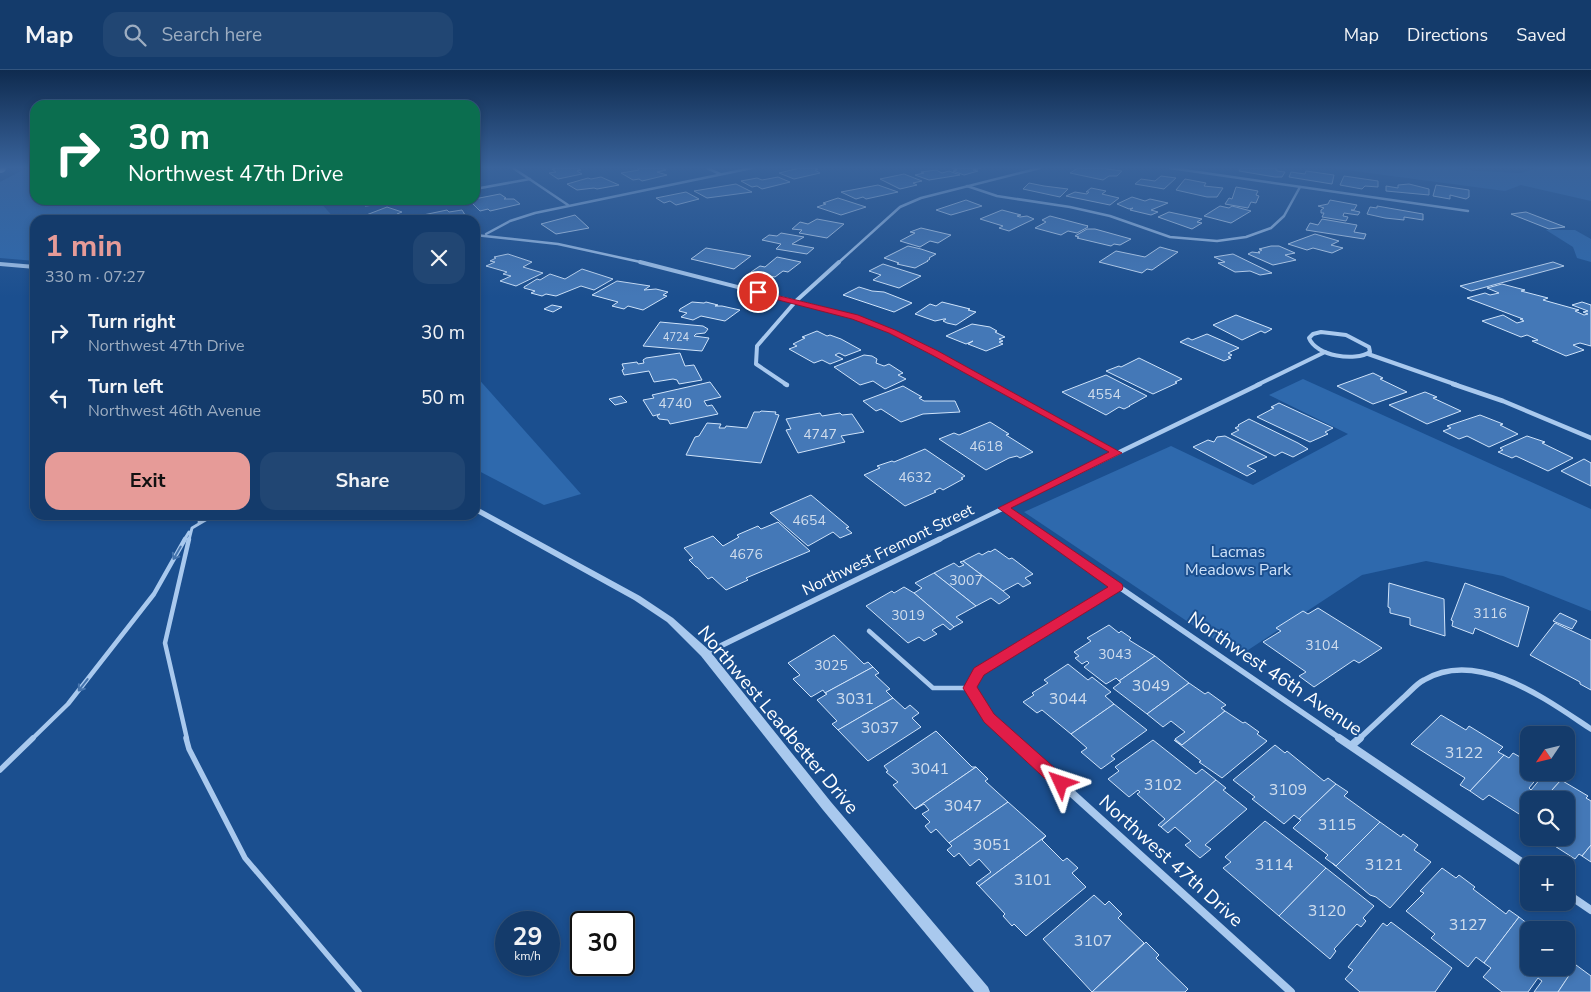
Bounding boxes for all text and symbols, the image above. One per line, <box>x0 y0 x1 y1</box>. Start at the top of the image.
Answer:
search box <box>103 12 453 57</box>
text: Map <box>25 19 73 51</box>
icon: search <box>121 21 149 49</box>
text: Search here <box>161 22 262 48</box>
text: Map <box>1344 23 1379 47</box>
text: Directions <box>1407 23 1488 47</box>
text: Saved <box>1516 23 1566 47</box>
text: 30 m <box>128 114 210 161</box>
icon: right <box>45 120 110 185</box>
text: Northwest 47th Drive <box>128 159 343 189</box>
text: 1 min <box>45 226 123 267</box>
button: close <box>413 232 465 284</box>
text: 330 m · 07:27 <box>45 266 146 288</box>
pin <box>737 271 779 313</box>
icon: arrive <box>744 278 772 306</box>
text: Turn right <box>88 309 175 335</box>
icon: right <box>45 319 73 347</box>
text: 30 m <box>421 320 465 346</box>
house number: 4724 <box>663 330 690 345</box>
text: Northwest 47th Drive <box>88 335 245 357</box>
text: Turn left <box>88 374 163 400</box>
icon: left <box>45 384 73 412</box>
text: 50 m <box>421 385 465 411</box>
house number: 4554 <box>1087 385 1121 404</box>
house number: 4740 <box>658 394 692 413</box>
text: Northwest 46th Avenue <box>88 400 261 422</box>
house number: 4747 <box>803 425 837 444</box>
house number: 4618 <box>969 437 1003 456</box>
button: Exit <box>45 452 250 510</box>
button: Share <box>260 452 465 510</box>
house number: 4632 <box>898 468 932 487</box>
street label: Northwest Fremont Street <box>798 499 978 601</box>
house number: 4654 <box>792 511 826 530</box>
park label: Lacmas Meadows Park <box>1185 541 1292 581</box>
house number: 4676 <box>729 545 763 564</box>
one-way arrow <box>172 546 182 560</box>
house number: 3007 <box>949 571 983 590</box>
house number: 3116 <box>1473 604 1507 623</box>
house number: 3019 <box>891 606 925 625</box>
street label: Northwest 46th Avenue <box>1183 606 1367 742</box>
street label: Northwest Leadbetter Drive <box>691 620 865 820</box>
house number: 3104 <box>1305 636 1339 655</box>
house number: 3043 <box>1098 645 1132 664</box>
house number: 3025 <box>814 656 848 675</box>
house number: 3049 <box>1132 675 1170 697</box>
one-way arrow <box>78 678 88 692</box>
house number: 3031 <box>836 688 874 710</box>
house number: 3044 <box>1049 688 1088 710</box>
house number: 3037 <box>861 717 899 739</box>
north arrow <box>1520 726 1575 781</box>
map controls <box>1520 726 1575 976</box>
house number: 3122 <box>1445 742 1483 764</box>
position arrow <box>1034 756 1086 808</box>
house number: 3041 <box>911 758 949 780</box>
house number: 3102 <box>1144 774 1182 796</box>
house number: 3109 <box>1269 779 1307 801</box>
street label: Northwest 47th Drive <box>1093 789 1249 933</box>
button: search <box>1520 791 1575 846</box>
house number: 3047 <box>944 795 982 817</box>
house number: 3115 <box>1318 814 1356 836</box>
house number: 3051 <box>973 834 1011 856</box>
house number: 3114 <box>1255 854 1294 876</box>
house number: 3121 <box>1365 854 1403 876</box>
button: + <box>1520 856 1575 911</box>
house number: 3101 <box>1014 869 1052 891</box>
house number: 3120 <box>1308 900 1346 922</box>
speed limit sign: 30 <box>570 911 635 976</box>
house number: 3127 <box>1449 914 1487 936</box>
text: 29 <box>512 920 543 954</box>
button: − <box>1520 921 1575 976</box>
house number: 3107 <box>1074 930 1112 952</box>
text: km/h <box>514 948 541 964</box>

